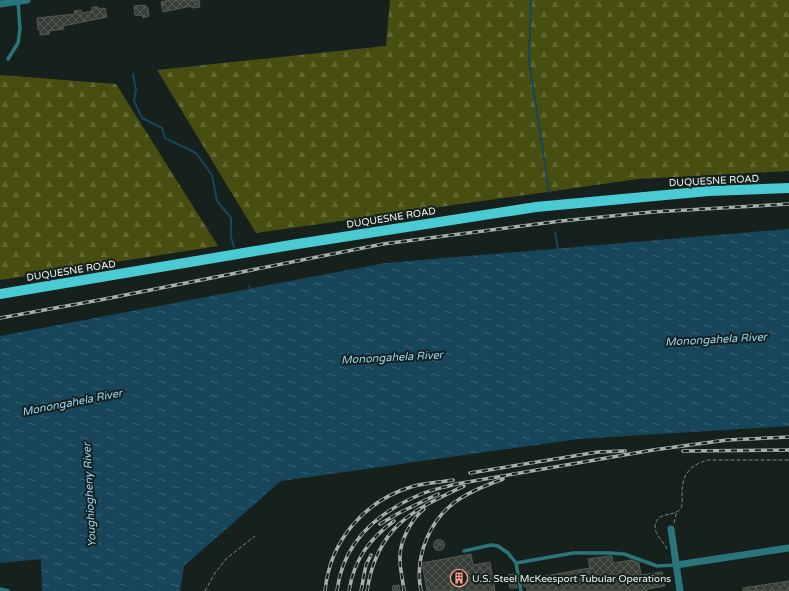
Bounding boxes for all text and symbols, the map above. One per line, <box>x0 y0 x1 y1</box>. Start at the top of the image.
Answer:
street label: DUQUESNE ROAD <box>669 173 760 189</box>
street label: DUQUESNE ROAD <box>346 205 437 231</box>
street label: DUQUESNE ROAD <box>26 258 117 284</box>
water label: Monongahela River <box>665 330 769 349</box>
water label: Monongahela River <box>341 348 445 367</box>
water label: Monongahela River <box>21 386 125 419</box>
water label: Youghiogheny River <box>80 441 99 548</box>
building icon: U.S. Steel McKeesport Tubular Operations <box>449 568 469 588</box>
place label: U.S. Steel McKeesport Tubular Operations <box>472 573 671 585</box>

